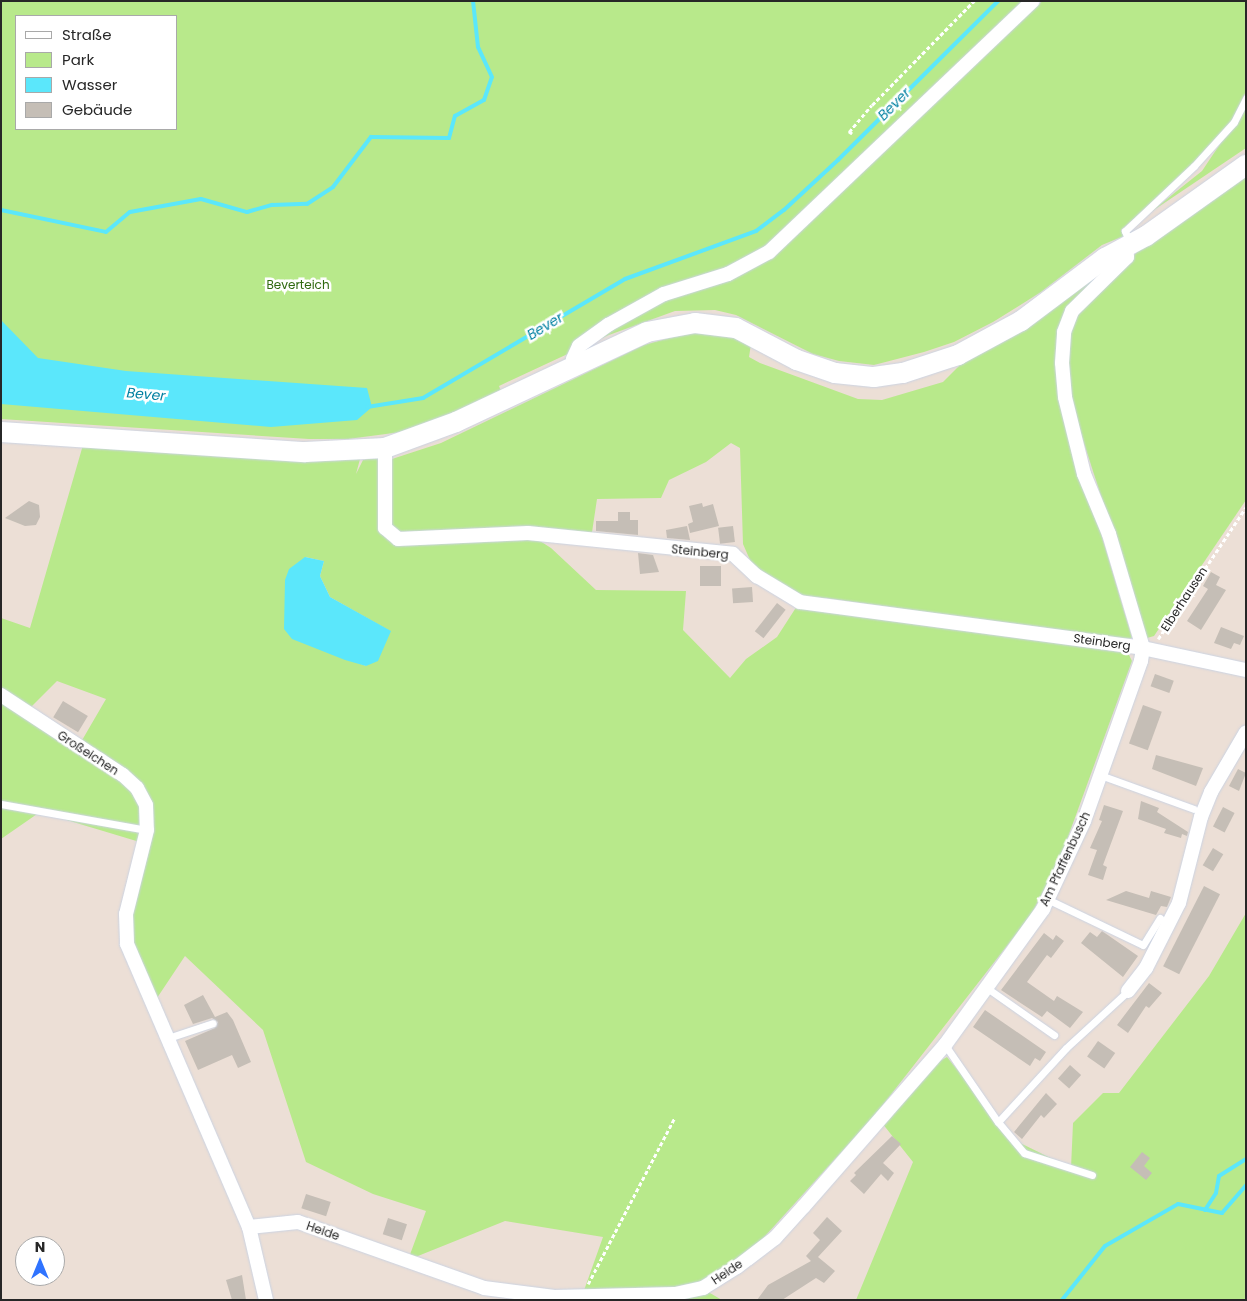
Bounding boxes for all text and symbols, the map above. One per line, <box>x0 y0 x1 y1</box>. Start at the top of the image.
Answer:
legend <box>15 15 178 130</box>
text: Straße <box>62 24 112 45</box>
text: Park <box>62 49 94 70</box>
text: Wasser <box>62 74 117 95</box>
water label: Bever <box>874 84 914 124</box>
text: Gebäude <box>62 99 132 120</box>
park label: Beverteich <box>266 278 330 292</box>
water label: Bever <box>524 309 566 343</box>
water label: Bever <box>126 384 166 404</box>
street label: Steinberg <box>671 542 729 562</box>
street label: Elberhausen <box>1158 564 1210 634</box>
street label: Steinberg <box>1072 631 1132 653</box>
street label: Großeichen <box>55 728 121 778</box>
street label: Am Pfaffenbusch <box>1037 809 1093 909</box>
street label: Heide <box>304 1219 342 1243</box>
north arrow <box>15 1236 65 1286</box>
text: N <box>35 1237 45 1257</box>
street label: Heide <box>709 1256 745 1288</box>

